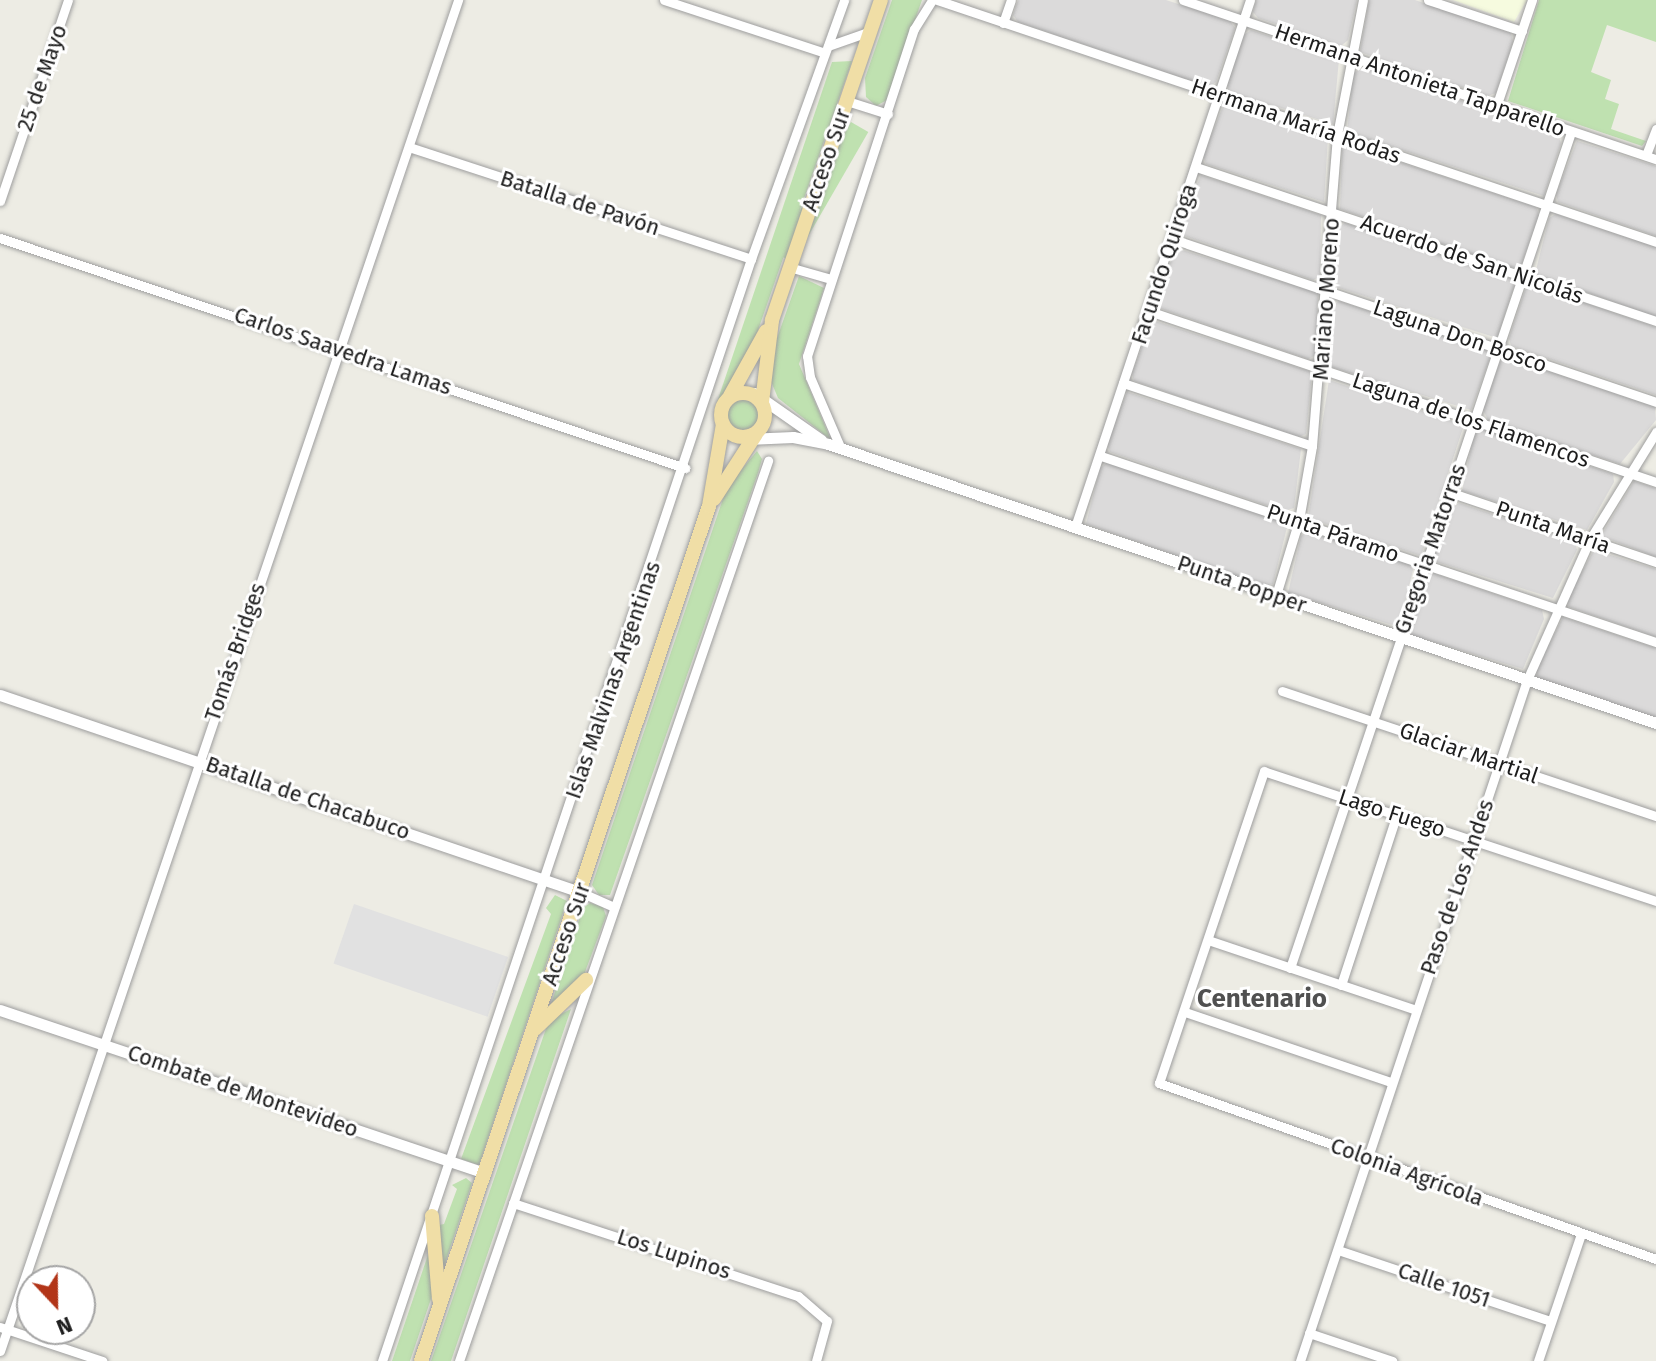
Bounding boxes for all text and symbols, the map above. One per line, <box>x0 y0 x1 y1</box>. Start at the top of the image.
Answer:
street label: Hermana Antonieta Tapparello <box>1271 18 1569 142</box>
street label: 25 de Mayo <box>11 21 73 135</box>
street label: Hermana María Rodas <box>1188 73 1404 169</box>
street label: Acceso Sur <box>796 105 856 215</box>
street label: Batalla de Pavón <box>497 165 663 241</box>
street label: Facundo Quiroga <box>1126 180 1202 348</box>
street label: Acuerdo de San Nicolás <box>1357 209 1587 309</box>
street label: Mariano Moreno <box>1307 217 1345 381</box>
street label: Laguna Don Bosco <box>1369 294 1551 378</box>
street label: Carlos Saavedra Lamas <box>231 301 455 401</box>
street label: Laguna de los Flamencos <box>1349 367 1593 473</box>
street label: Gregoria Matorras <box>1389 461 1471 637</box>
street label: Punta María <box>1492 495 1614 559</box>
street label: Punta Páramo <box>1263 498 1403 568</box>
street label: Punta Popper <box>1174 550 1310 618</box>
street label: Islas Malvinas Argentinas <box>560 558 666 802</box>
street label: Tomás Bridges <box>199 579 271 725</box>
street label: Glaciar Martial <box>1396 717 1542 789</box>
street label: Batalla de Chacabuco <box>202 751 414 845</box>
street label: Lago Fuego <box>1335 783 1449 843</box>
street label: Paso de Los Andes <box>1415 796 1499 978</box>
street label: Acceso Sur <box>536 879 596 989</box>
district label: Centenario <box>1197 983 1327 1015</box>
street label: Combate de Montevideo <box>124 1039 362 1143</box>
street label: Colonia Agrícola <box>1327 1132 1487 1212</box>
street label: Los Lupinos <box>614 1223 734 1285</box>
street label: Calle 1051 <box>1394 1257 1494 1313</box>
north arrow <box>16 1265 96 1345</box>
text: N <box>53 1311 76 1341</box>

